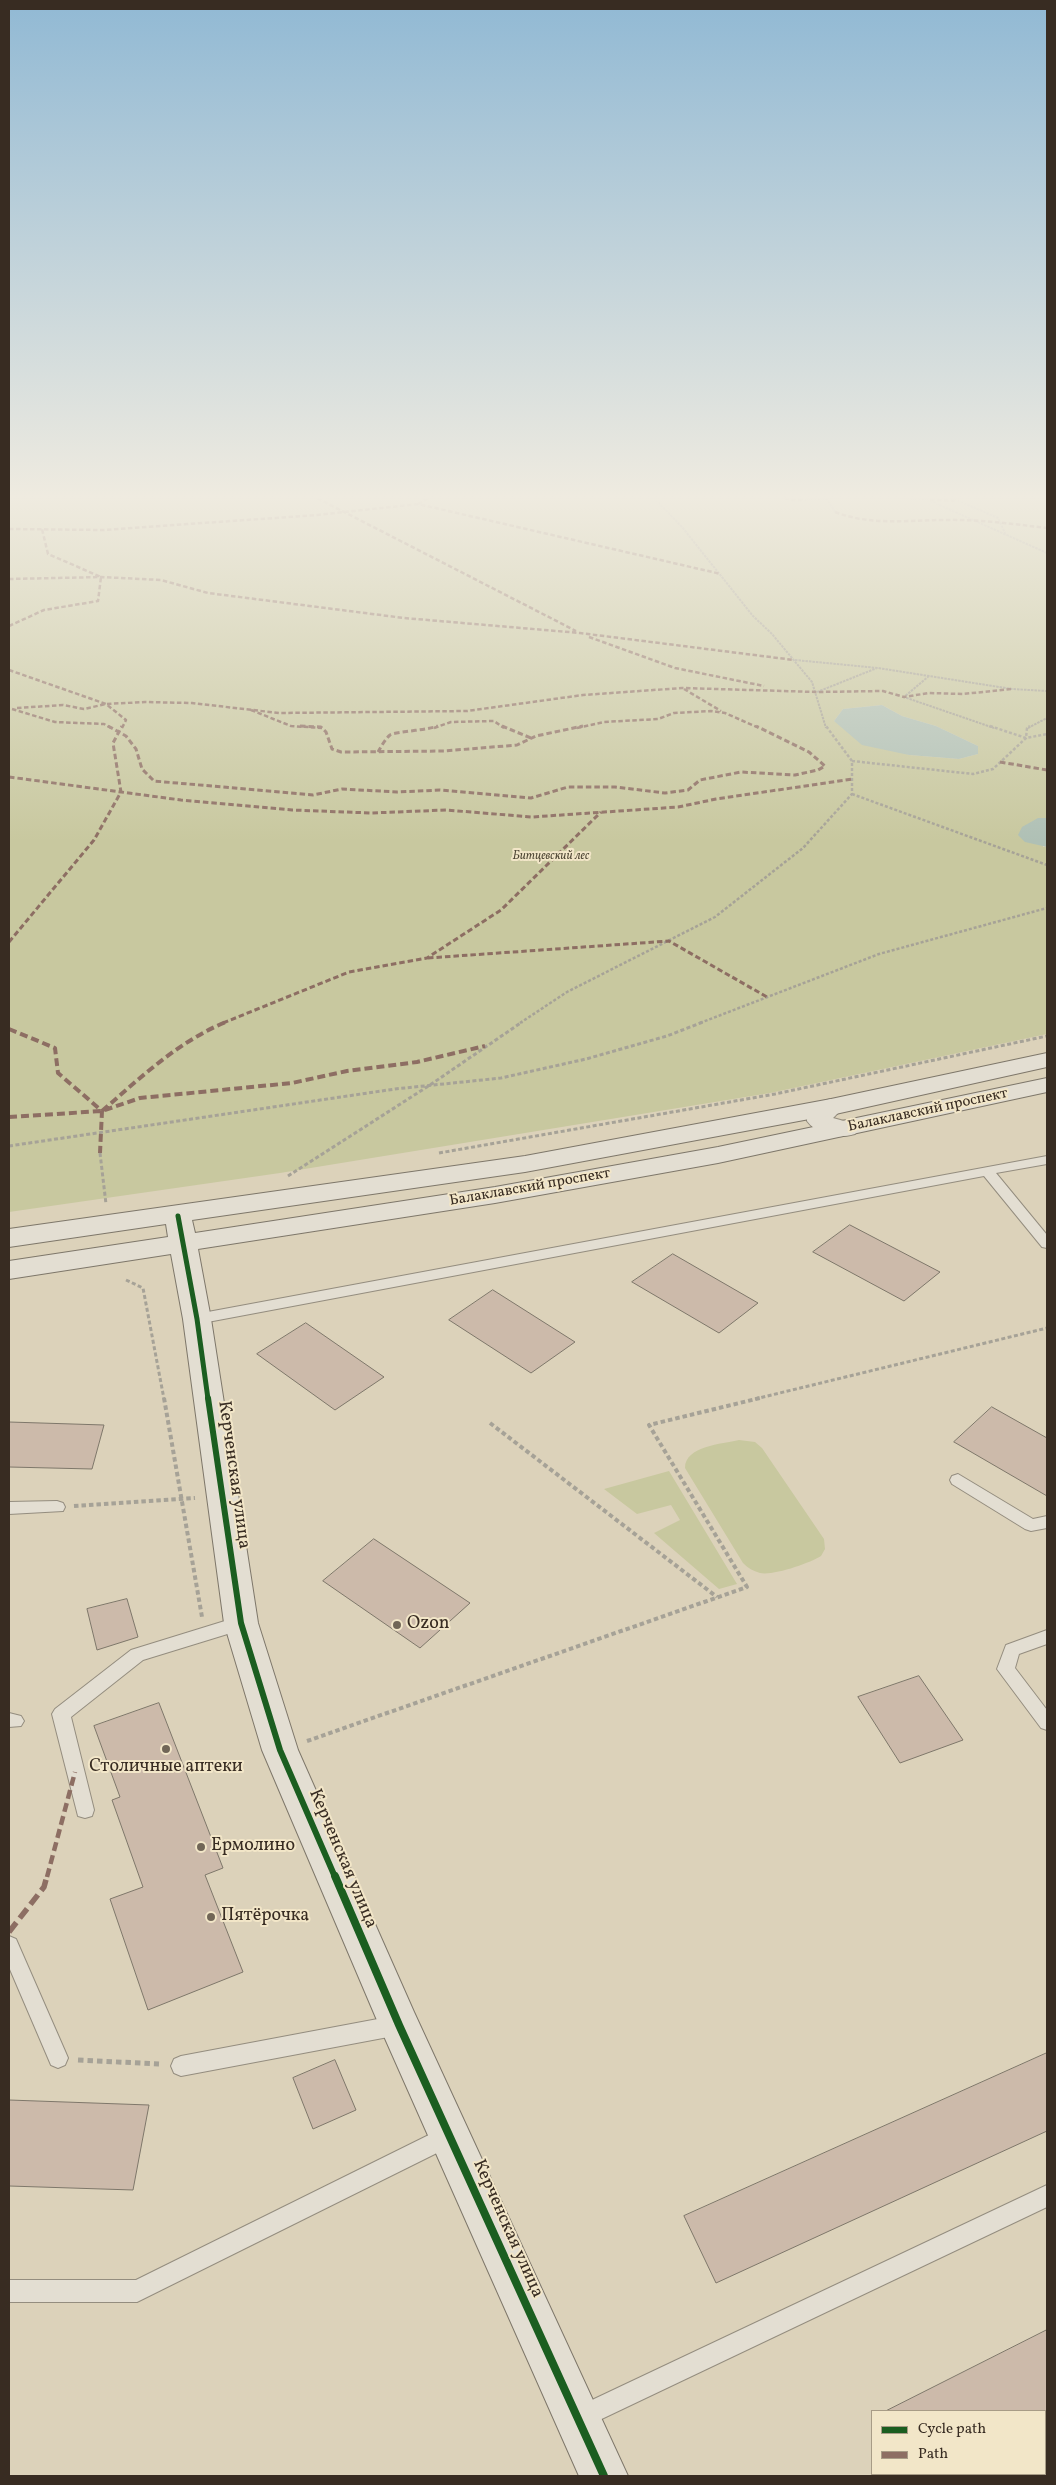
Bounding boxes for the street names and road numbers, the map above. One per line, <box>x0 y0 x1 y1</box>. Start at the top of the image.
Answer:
street label: Балаклавский проспект <box>846 1085 1010 1137</box>
street label: Балаклавский проспект <box>448 1165 612 1211</box>
street label: Керченская улица <box>212 1400 254 1550</box>
street label: Керченская улица <box>303 1786 381 1932</box>
street label: Керченская улица <box>467 2156 547 2302</box>

